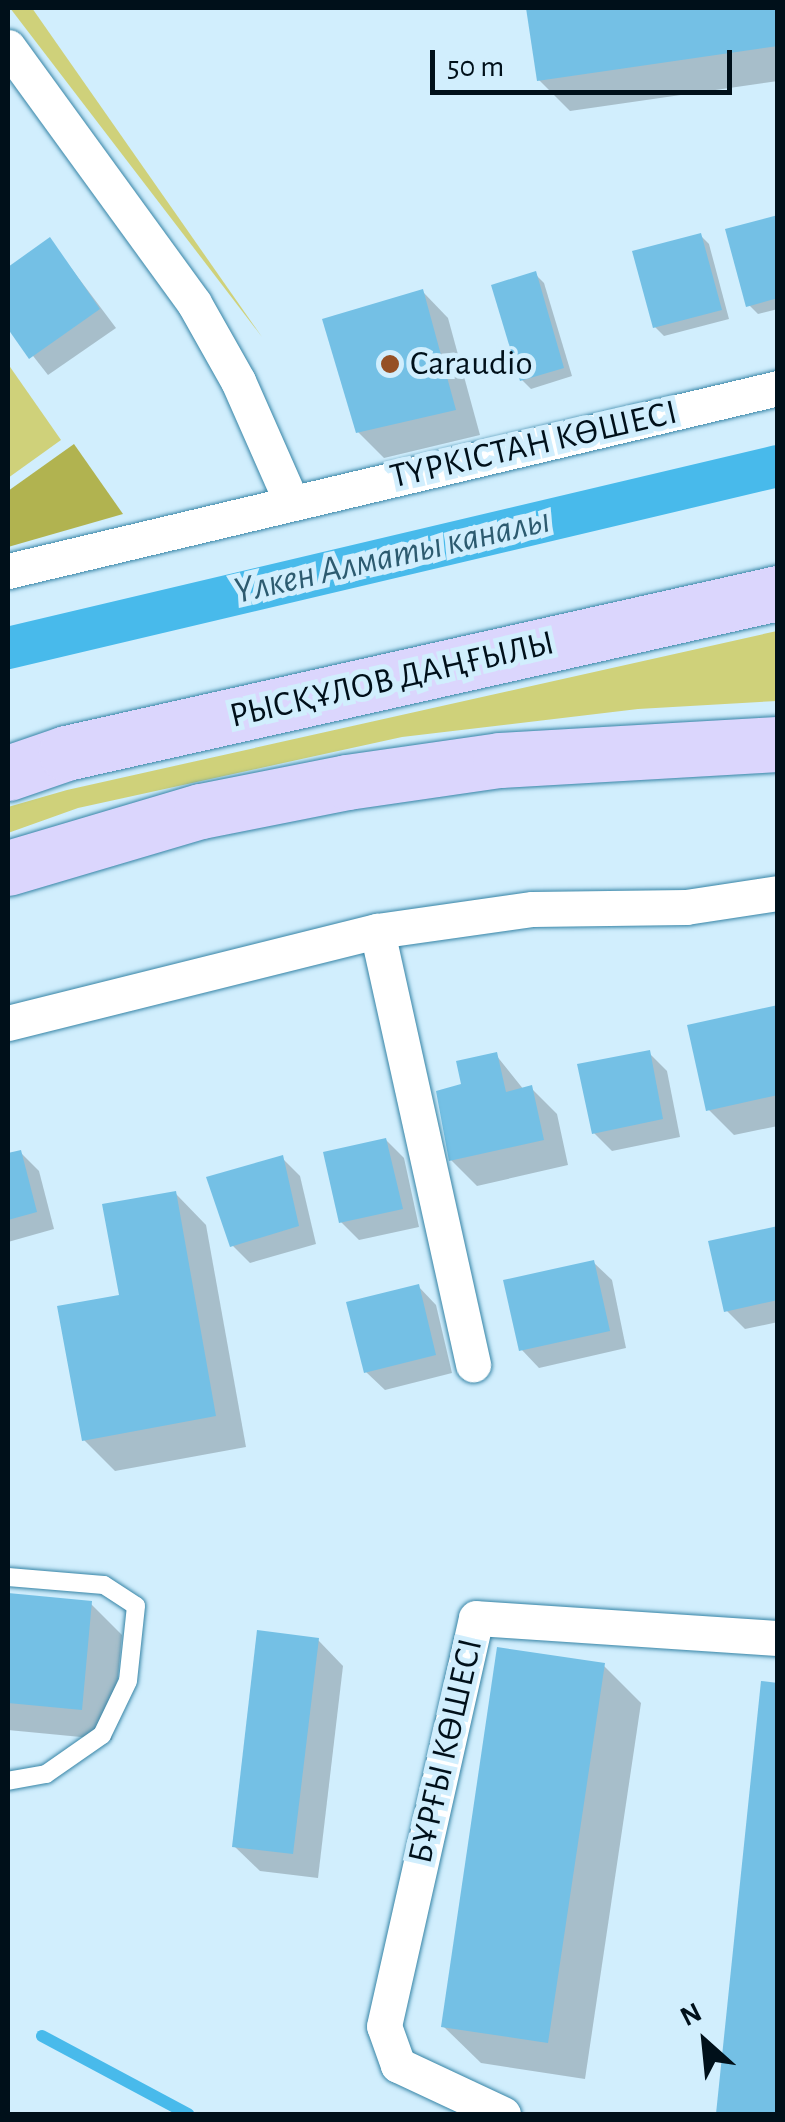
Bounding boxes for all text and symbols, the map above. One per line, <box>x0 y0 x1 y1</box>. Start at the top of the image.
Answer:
scale bar <box>435 30 738 92</box>
text: 50 m <box>447 52 504 82</box>
place label: Caraudio <box>410 343 533 385</box>
marker: Caraudio <box>379 353 401 375</box>
street label: ТҮРКІСТАН КӨШЕСІ <box>387 392 681 498</box>
water label: Үлкен Алматы каналы <box>229 498 555 616</box>
street label: РЫСҚҰЛОВ ДАҢҒЫЛЫ <box>226 622 558 738</box>
street label: БҰРҒЫ КӨШЕСІ <box>400 1634 492 1868</box>
north arrow <box>655 1992 755 2092</box>
text: N <box>676 1998 706 2032</box>

